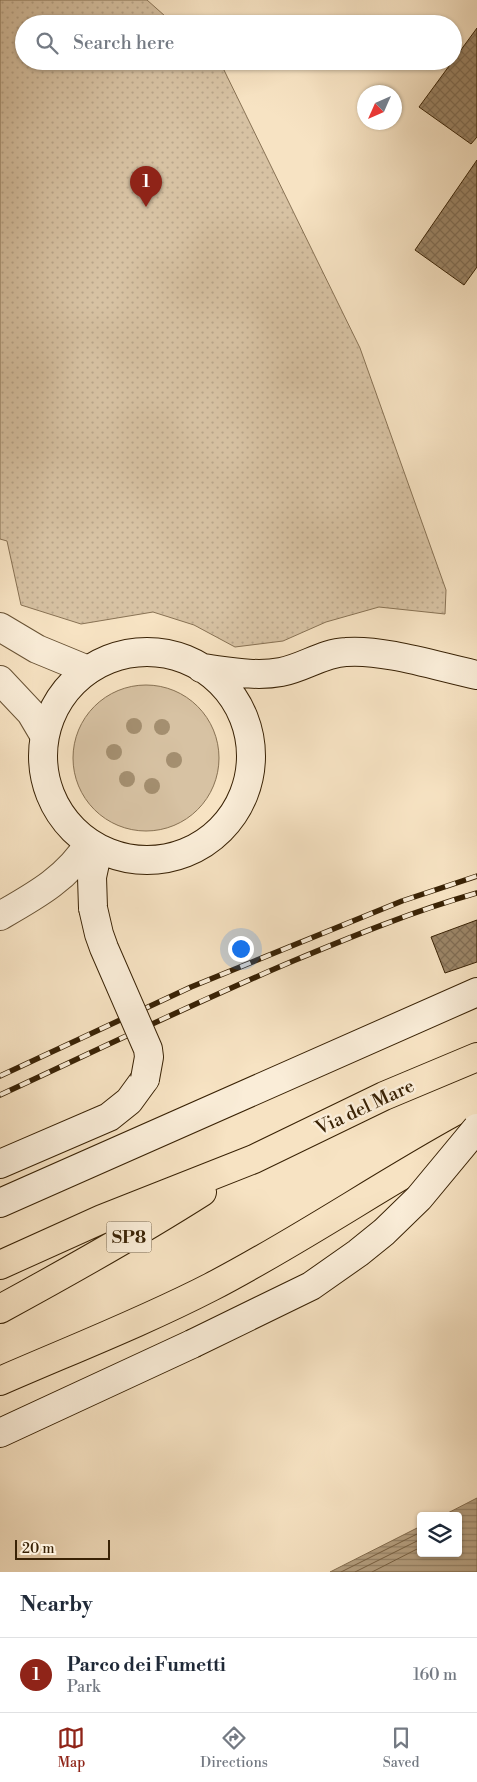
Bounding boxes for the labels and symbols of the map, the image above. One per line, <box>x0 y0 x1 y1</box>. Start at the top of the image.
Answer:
north arrow <box>357 85 402 130</box>
pin: 1 <box>130 166 162 207</box>
your location <box>228 936 254 962</box>
street label: Via del Mare <box>311 1074 418 1141</box>
road number: SP8 <box>106 1222 152 1252</box>
scale bar <box>15 1537 110 1560</box>

